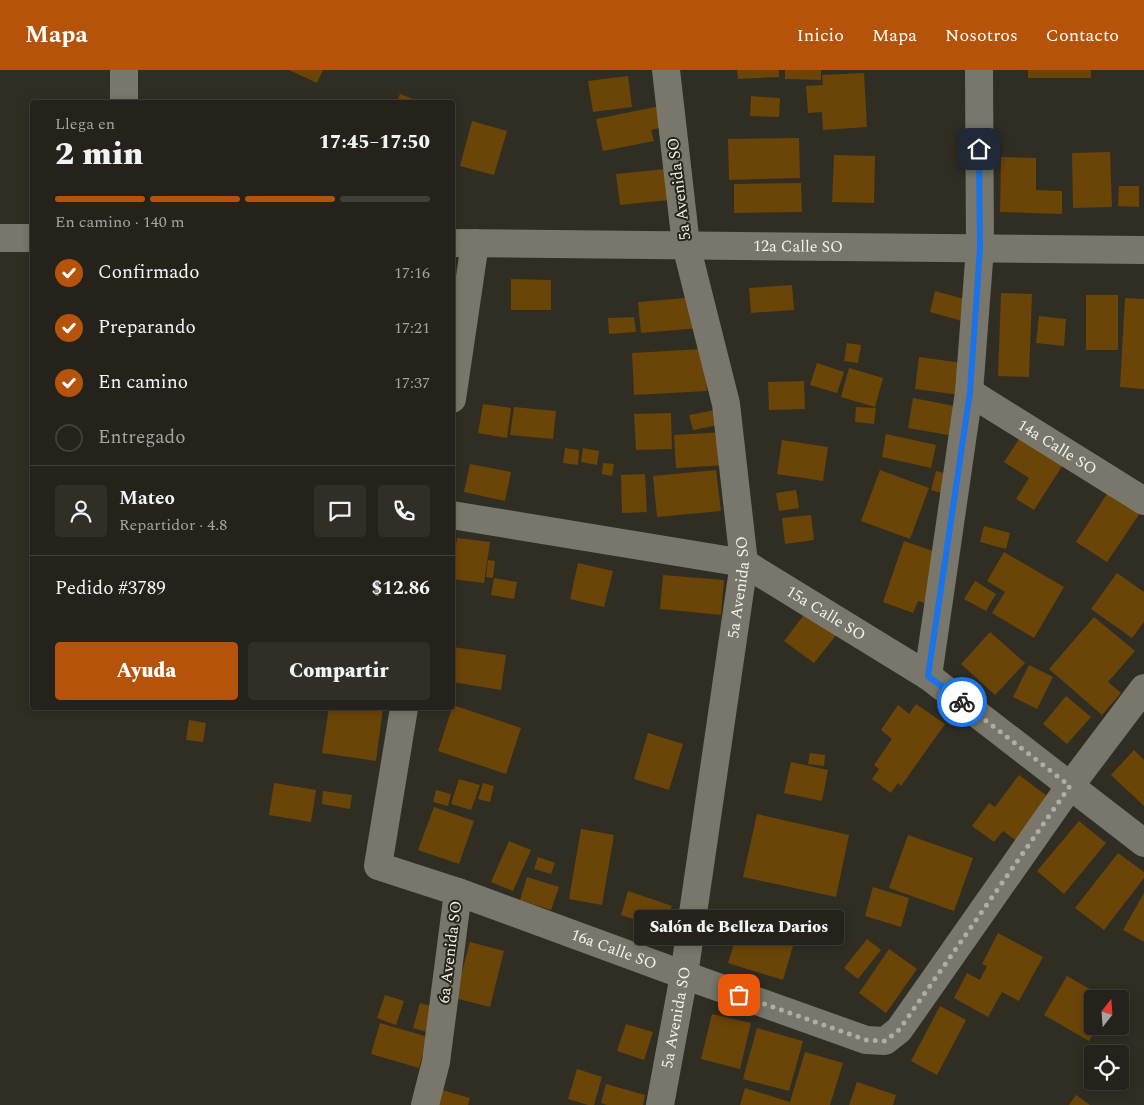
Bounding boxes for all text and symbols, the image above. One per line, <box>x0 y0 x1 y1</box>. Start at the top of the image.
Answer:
text: Mapa <box>25 17 88 53</box>
text: Inicio <box>797 22 844 49</box>
text: Mapa <box>872 22 917 49</box>
text: Nosotros <box>945 22 1018 49</box>
text: Contacto <box>1046 22 1119 49</box>
text: Llega en <box>55 112 115 136</box>
text: 17:45–17:50 <box>319 128 430 157</box>
pin <box>958 128 1000 170</box>
text: 2 min <box>55 130 143 179</box>
icon: home <box>965 135 993 163</box>
street label: 5a Avenida SO <box>661 136 697 242</box>
text: En camino · 140 m <box>55 210 185 234</box>
street label: 12a Calle SO <box>753 234 843 259</box>
text: Confirmado <box>98 258 199 287</box>
icon: check <box>55 259 83 287</box>
text: 17:16 <box>394 261 430 285</box>
text: Preparando <box>98 313 196 342</box>
icon: check <box>55 314 83 342</box>
text: 17:21 <box>394 316 430 340</box>
text: En camino <box>98 368 188 397</box>
icon: check <box>55 369 83 397</box>
text: 17:37 <box>394 371 430 395</box>
street label: 14a Calle SO <box>1013 413 1102 481</box>
text: Entregado <box>98 423 185 452</box>
text: Mateo <box>119 484 175 513</box>
button: person <box>55 485 107 537</box>
button: chat <box>314 485 366 537</box>
button: phone <box>378 485 430 537</box>
text: Repartidor · 4.8 <box>119 513 227 537</box>
street label: 5a Avenida SO <box>721 535 756 640</box>
text: Pedido #3789 <box>55 574 166 603</box>
text: $12.86 <box>372 574 430 603</box>
street label: 15a Calle SO <box>781 580 870 647</box>
button: Ayuda <box>55 642 238 700</box>
button: Compartir <box>248 642 430 700</box>
courier <box>937 677 987 727</box>
icon: bike <box>948 688 976 716</box>
street label: 6a Avenida SO <box>432 899 468 1005</box>
callout: Salón de Belleza Darios <box>634 910 844 945</box>
text: Salón de Belleza Darios <box>650 915 828 939</box>
street label: 16a Calle SO <box>568 922 660 976</box>
street label: 5a Avenida SO <box>655 965 697 1070</box>
pin <box>718 974 760 1016</box>
icon: bag <box>725 981 753 1009</box>
north arrow <box>1084 990 1129 1035</box>
map controls <box>1084 990 1129 1090</box>
button: locate <box>1084 1045 1129 1090</box>

